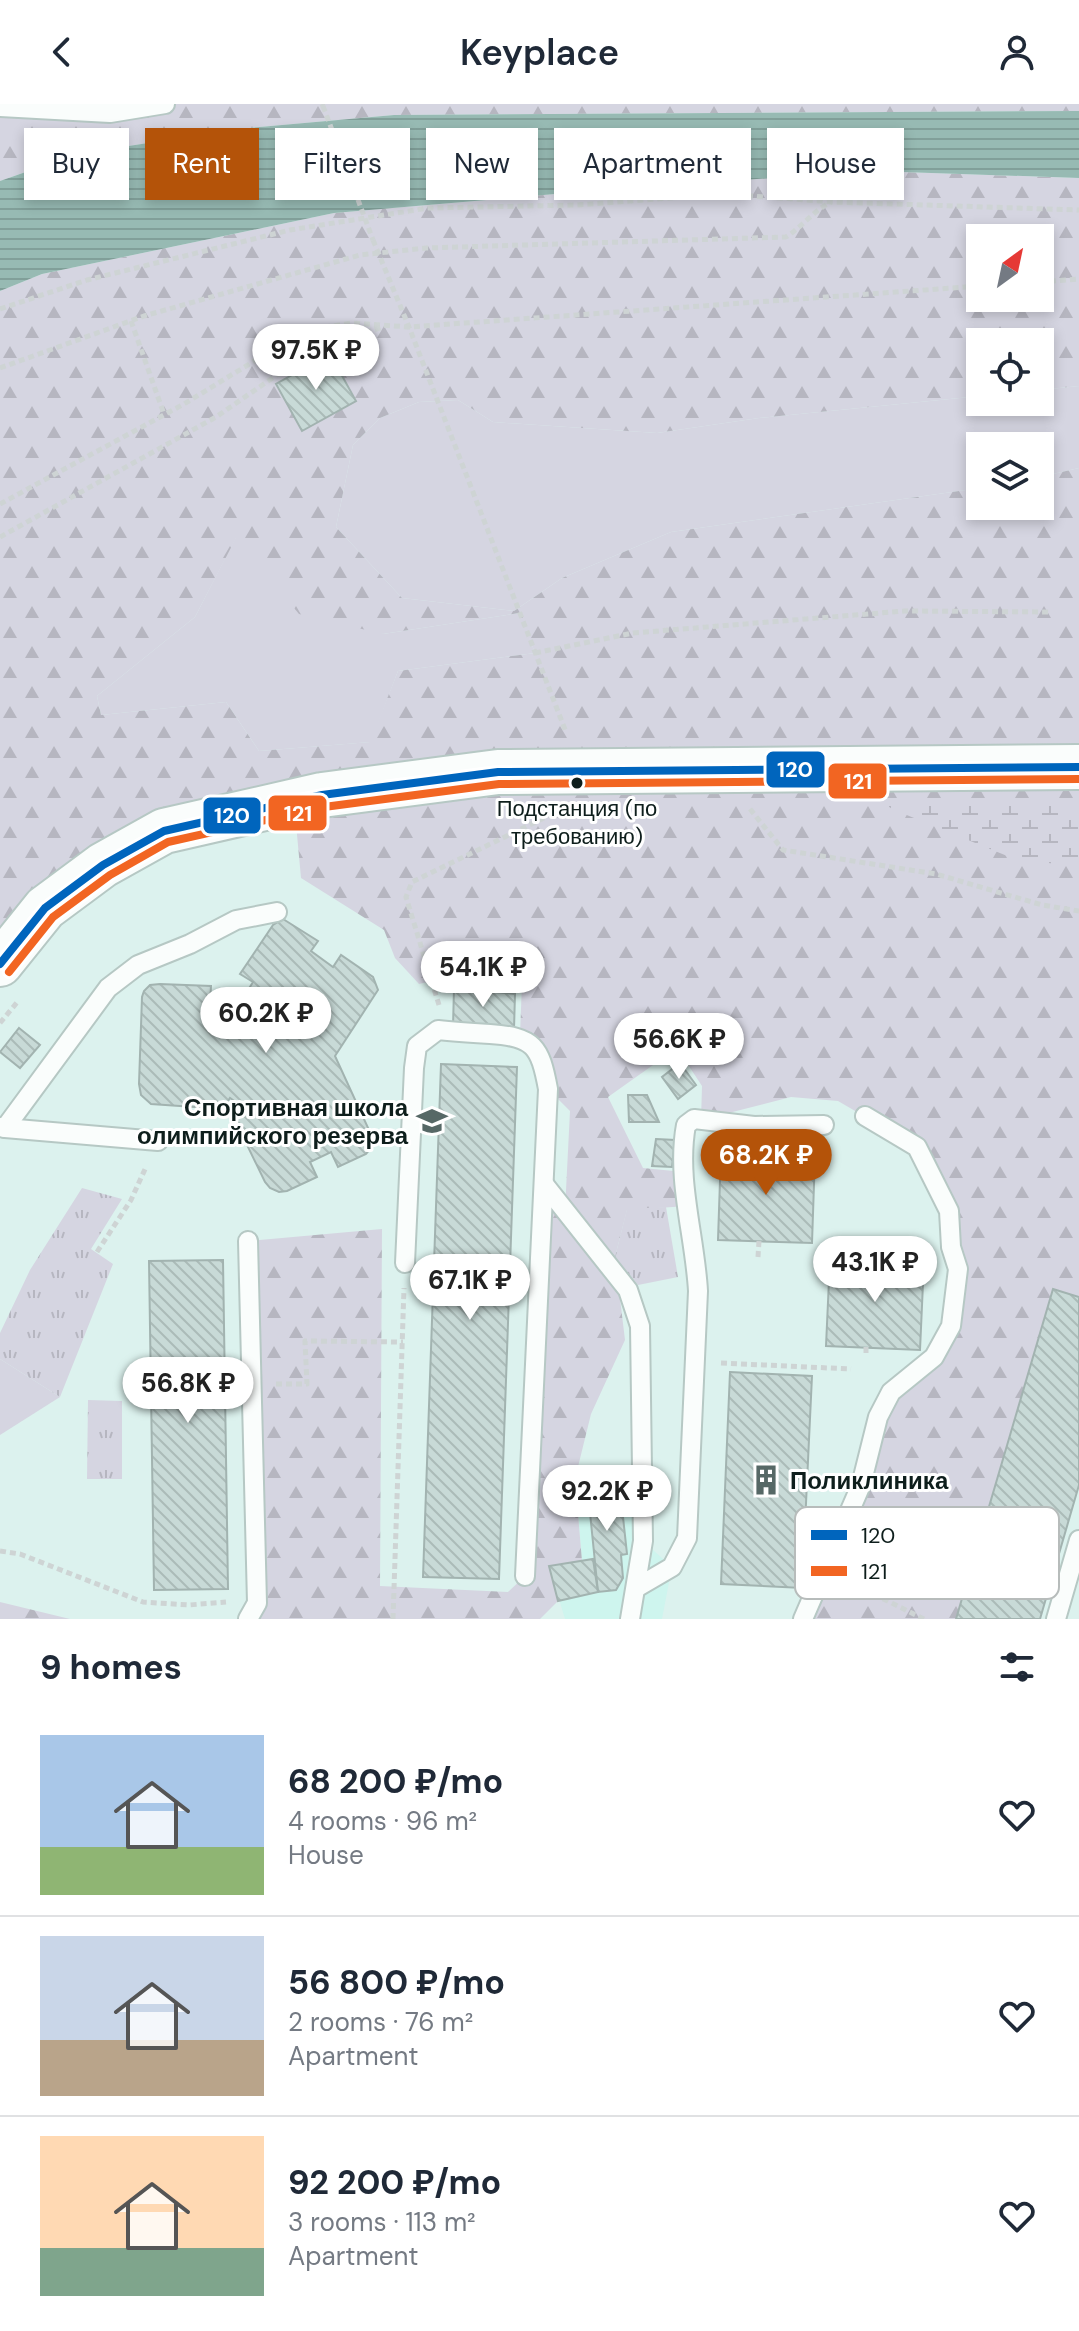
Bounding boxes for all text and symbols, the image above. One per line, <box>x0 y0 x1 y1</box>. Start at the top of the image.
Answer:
text: Keyplace <box>460 29 619 76</box>
icon: back <box>40 30 84 74</box>
icon: person <box>995 30 1039 74</box>
chip: Buy <box>24 128 129 200</box>
chip: Rent <box>145 128 259 200</box>
chip: Filters <box>275 128 410 200</box>
chip: New <box>426 128 538 200</box>
chip: Apartment <box>554 128 751 200</box>
chip: House <box>767 128 904 200</box>
north arrow <box>966 224 1054 312</box>
map controls <box>966 224 1054 520</box>
pin: 97.5K ₽ <box>242 324 390 392</box>
button: locate <box>966 328 1054 416</box>
text: 97.5K ₽ <box>270 333 362 367</box>
button: layers <box>966 432 1054 520</box>
line badge: 120 <box>765 750 826 789</box>
text: 120 <box>777 755 813 784</box>
line badge: 121 <box>827 762 888 800</box>
text: 121 <box>844 767 872 796</box>
marker: Подстанция (по требованию) <box>569 775 585 791</box>
line badge: 121 <box>267 794 328 832</box>
place label: Подстанция (по требованию) <box>497 794 657 851</box>
line badge: 120 <box>202 796 262 835</box>
text: 121 <box>284 799 312 828</box>
text: 120 <box>214 801 250 830</box>
pin: 54.1K ₽ <box>409 941 557 1009</box>
text: 54.1K ₽ <box>439 950 527 984</box>
pin: 60.2K ₽ <box>192 987 340 1055</box>
text: 60.2K ₽ <box>218 996 314 1030</box>
pin: 56.6K ₽ <box>605 1013 753 1081</box>
text: 56.6K ₽ <box>632 1022 726 1056</box>
place label: Спортивная школа олимпийского резерва <box>137 1092 409 1151</box>
school or university icon: Спортивная школа олимпийского резерва <box>415 1104 449 1138</box>
pin: 68.2K ₽ <box>692 1129 840 1197</box>
text: 68.2K ₽ <box>719 1138 813 1172</box>
pin: 43.1K ₽ <box>801 1236 949 1304</box>
text: 43.1K ₽ <box>831 1245 919 1279</box>
pin: 67.1K ₽ <box>396 1254 544 1322</box>
text: 67.1K ₽ <box>428 1263 512 1297</box>
pin: 56.8K ₽ <box>114 1357 262 1425</box>
text: 56.8K ₽ <box>141 1366 235 1400</box>
building icon: Поликлиника <box>749 1463 783 1497</box>
pin: 92.2K ₽ <box>533 1465 681 1533</box>
place label: Поликлиника <box>790 1465 949 1496</box>
text: 92.2K ₽ <box>561 1474 653 1508</box>
legend <box>795 1507 1059 1599</box>
text: 120 <box>861 1521 895 1550</box>
text: 121 <box>861 1557 887 1586</box>
text: 9 homes <box>40 1645 182 1690</box>
icon: filters <box>995 1645 1039 1689</box>
text: 68 200 ₽/mo <box>288 1759 503 1804</box>
icon: home <box>104 1767 200 1863</box>
icon: heart <box>995 1793 1039 1837</box>
text: 4 rooms · 96 m² <box>288 1804 477 1838</box>
text: House <box>288 1838 364 1872</box>
text: 56 800 ₽/mo <box>288 1960 505 2005</box>
icon: home <box>104 1968 200 2064</box>
icon: heart <box>995 1994 1039 2038</box>
text: 2 rooms · 76 m² <box>288 2005 473 2039</box>
text: Apartment <box>288 2039 419 2073</box>
text: 92 200 ₽/mo <box>288 2160 501 2205</box>
icon: home <box>104 2168 200 2264</box>
icon: heart <box>995 2194 1039 2238</box>
text: 3 rooms · 113 m² <box>288 2205 476 2239</box>
text: Apartment <box>288 2239 419 2273</box>

